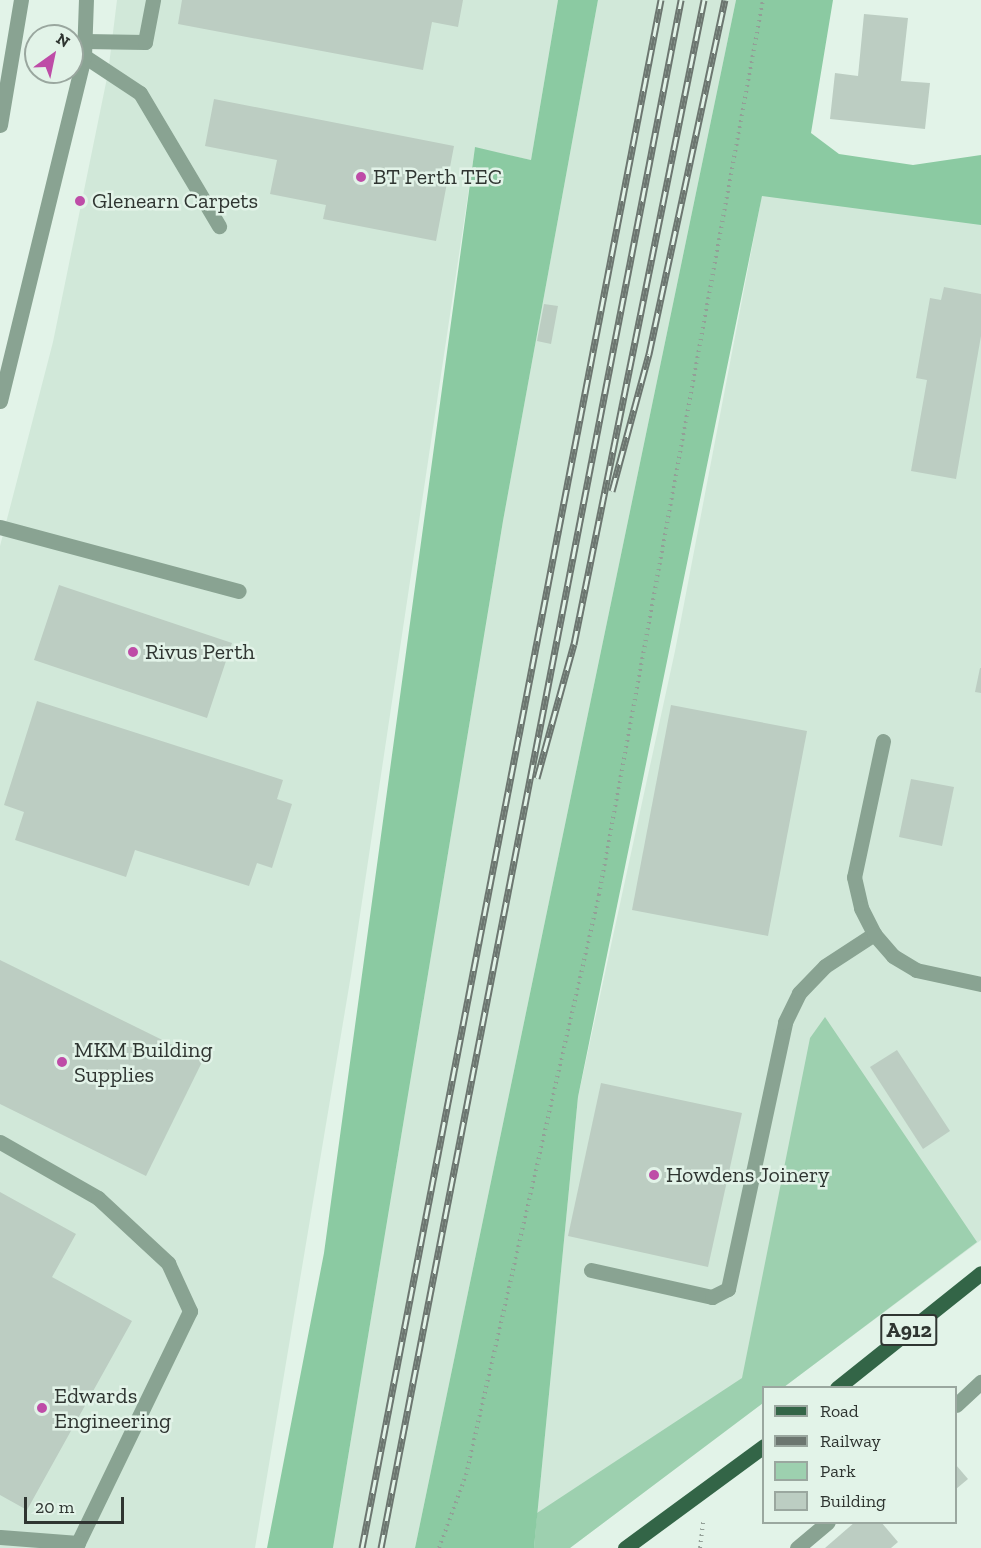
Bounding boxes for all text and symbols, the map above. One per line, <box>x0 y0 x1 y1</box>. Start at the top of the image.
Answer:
north arrow <box>24 24 84 84</box>
text: N <box>53 29 73 51</box>
place label: BT Perth TEC <box>373 164 503 190</box>
marker: BT Perth TEC <box>354 170 368 184</box>
place label: Glenearn Carpets <box>92 188 258 214</box>
marker: Glenearn Carpets <box>73 194 87 208</box>
place label: Rivus Perth <box>145 639 255 665</box>
marker: Rivus Perth <box>126 645 140 659</box>
place label: MKM Building Supplies <box>74 1036 212 1088</box>
marker: MKM Building Supplies <box>55 1055 69 1069</box>
place label: Howdens Joinery <box>666 1162 830 1188</box>
marker: Howdens Joinery <box>647 1168 661 1182</box>
road number: A912 <box>879 1312 939 1348</box>
place label: Edwards Engineering <box>54 1382 171 1434</box>
legend <box>762 1386 957 1524</box>
text: Road <box>820 1400 859 1422</box>
marker: Edwards Engineering <box>35 1401 49 1415</box>
text: Railway <box>820 1430 881 1452</box>
text: Park <box>820 1460 856 1482</box>
scale bar <box>27 1485 128 1523</box>
text: Building <box>820 1490 886 1512</box>
text: 20 m <box>35 1496 74 1518</box>

